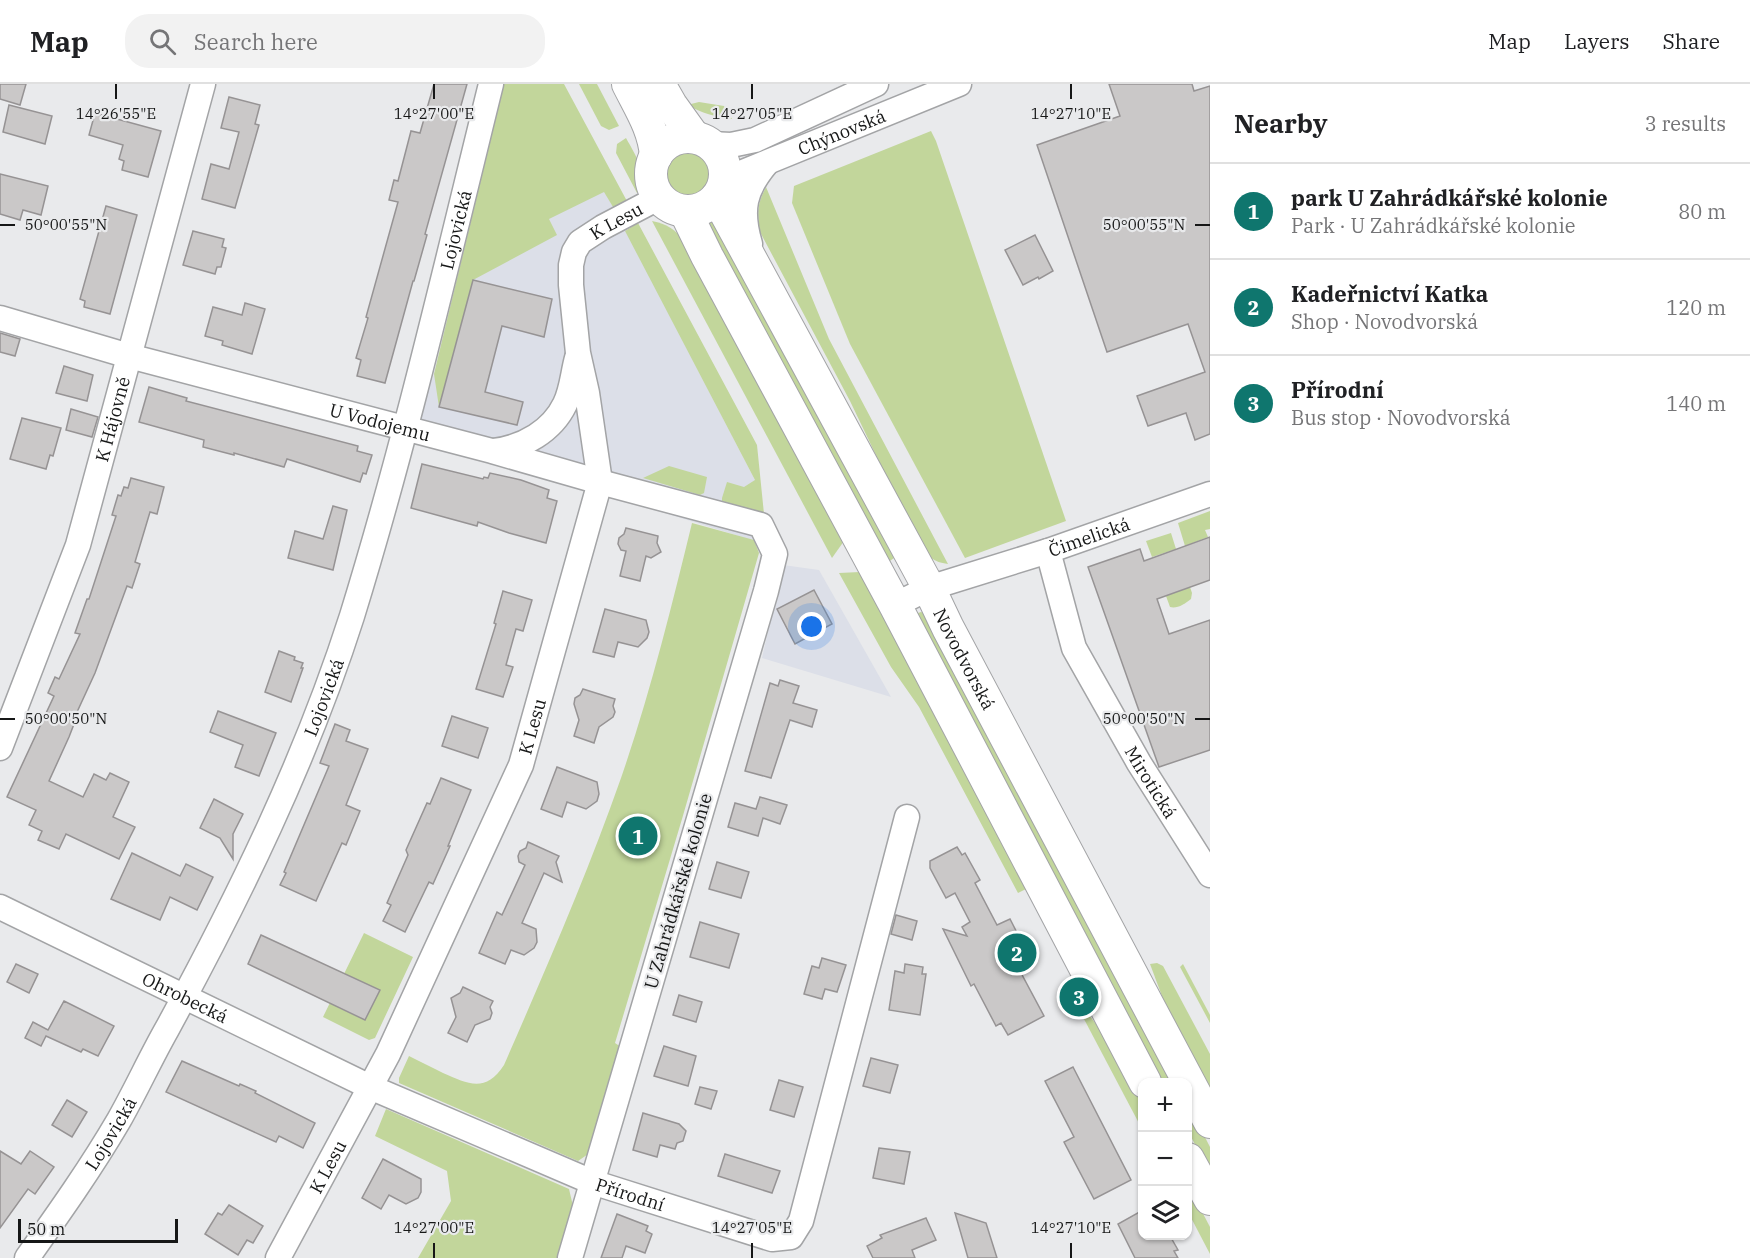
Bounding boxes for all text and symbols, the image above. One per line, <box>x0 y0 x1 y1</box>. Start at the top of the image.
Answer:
search box <box>125 14 545 68</box>
text: Map <box>30 23 89 60</box>
icon: search <box>146 25 179 58</box>
text: Search here <box>194 27 318 56</box>
text: Map <box>1488 27 1531 55</box>
text: Layers <box>1564 27 1630 55</box>
text: Share <box>1663 27 1720 55</box>
text: 14°26'55"E <box>76 104 156 123</box>
text: 14°27'00"E <box>394 104 474 123</box>
text: 14°27'05"E <box>712 104 792 123</box>
street label: Chýnovská <box>794 104 889 160</box>
text: 14°27'10"E <box>1031 104 1111 123</box>
text: Nearby <box>1234 106 1328 140</box>
text: 3 results <box>1645 110 1726 137</box>
text: park U Zahrádkářské kolonie <box>1291 183 1608 212</box>
street label: Lojovická <box>435 187 476 272</box>
street label: K Lesu <box>585 197 647 244</box>
text: 1 <box>1248 198 1260 225</box>
text: 80 m <box>1678 198 1726 225</box>
text: Park · U Zahrádkářské kolonie <box>1291 212 1576 239</box>
text: 50°00'55"N <box>25 215 107 234</box>
text: 50°00'55"N <box>1103 215 1185 234</box>
text: Kadeřnictví Katka <box>1291 279 1488 308</box>
text: 2 <box>1248 294 1260 321</box>
text: 120 m <box>1666 294 1726 321</box>
text: Shop · Novodvorská <box>1291 308 1478 335</box>
street label: K Hájovně <box>90 374 135 464</box>
text: Přírodní <box>1291 375 1384 404</box>
text: 3 <box>1248 390 1260 417</box>
text: 140 m <box>1666 390 1726 417</box>
street label: U Vodojemu <box>327 398 433 446</box>
text: Bus stop · Novodvorská <box>1291 404 1511 431</box>
street label: Čimelická <box>1045 512 1133 562</box>
street label: Novodvorská <box>929 604 1001 714</box>
your location <box>797 612 826 641</box>
street label: Lojovická <box>298 655 348 739</box>
street label: K Lesu <box>513 696 551 757</box>
text: 50°00'50"N <box>25 709 107 728</box>
text: 50°00'50"N <box>1103 709 1185 728</box>
street label: Mirotická <box>1120 742 1183 823</box>
street label: U Zahrádkářské kolonie <box>639 790 717 992</box>
pin: 1 <box>618 814 658 858</box>
pin: 2 <box>998 930 1036 976</box>
street label: Ohrobecká <box>139 967 232 1028</box>
pin: 3 <box>1060 974 1098 1020</box>
map controls <box>1138 1078 1192 1240</box>
button: + <box>1138 1078 1192 1132</box>
street label: Lojovická <box>80 1093 141 1174</box>
button: − <box>1138 1132 1192 1186</box>
street label: K Lesu <box>304 1136 351 1197</box>
street label: Přírodní <box>593 1172 668 1216</box>
button: layers <box>1138 1186 1192 1240</box>
scale bar <box>18 1216 178 1244</box>
text: 14°27'00"E <box>394 1218 474 1237</box>
text: 14°27'05"E <box>712 1218 792 1237</box>
text: 14°27'10"E <box>1031 1218 1111 1237</box>
text: 50 m <box>27 1219 65 1239</box>

